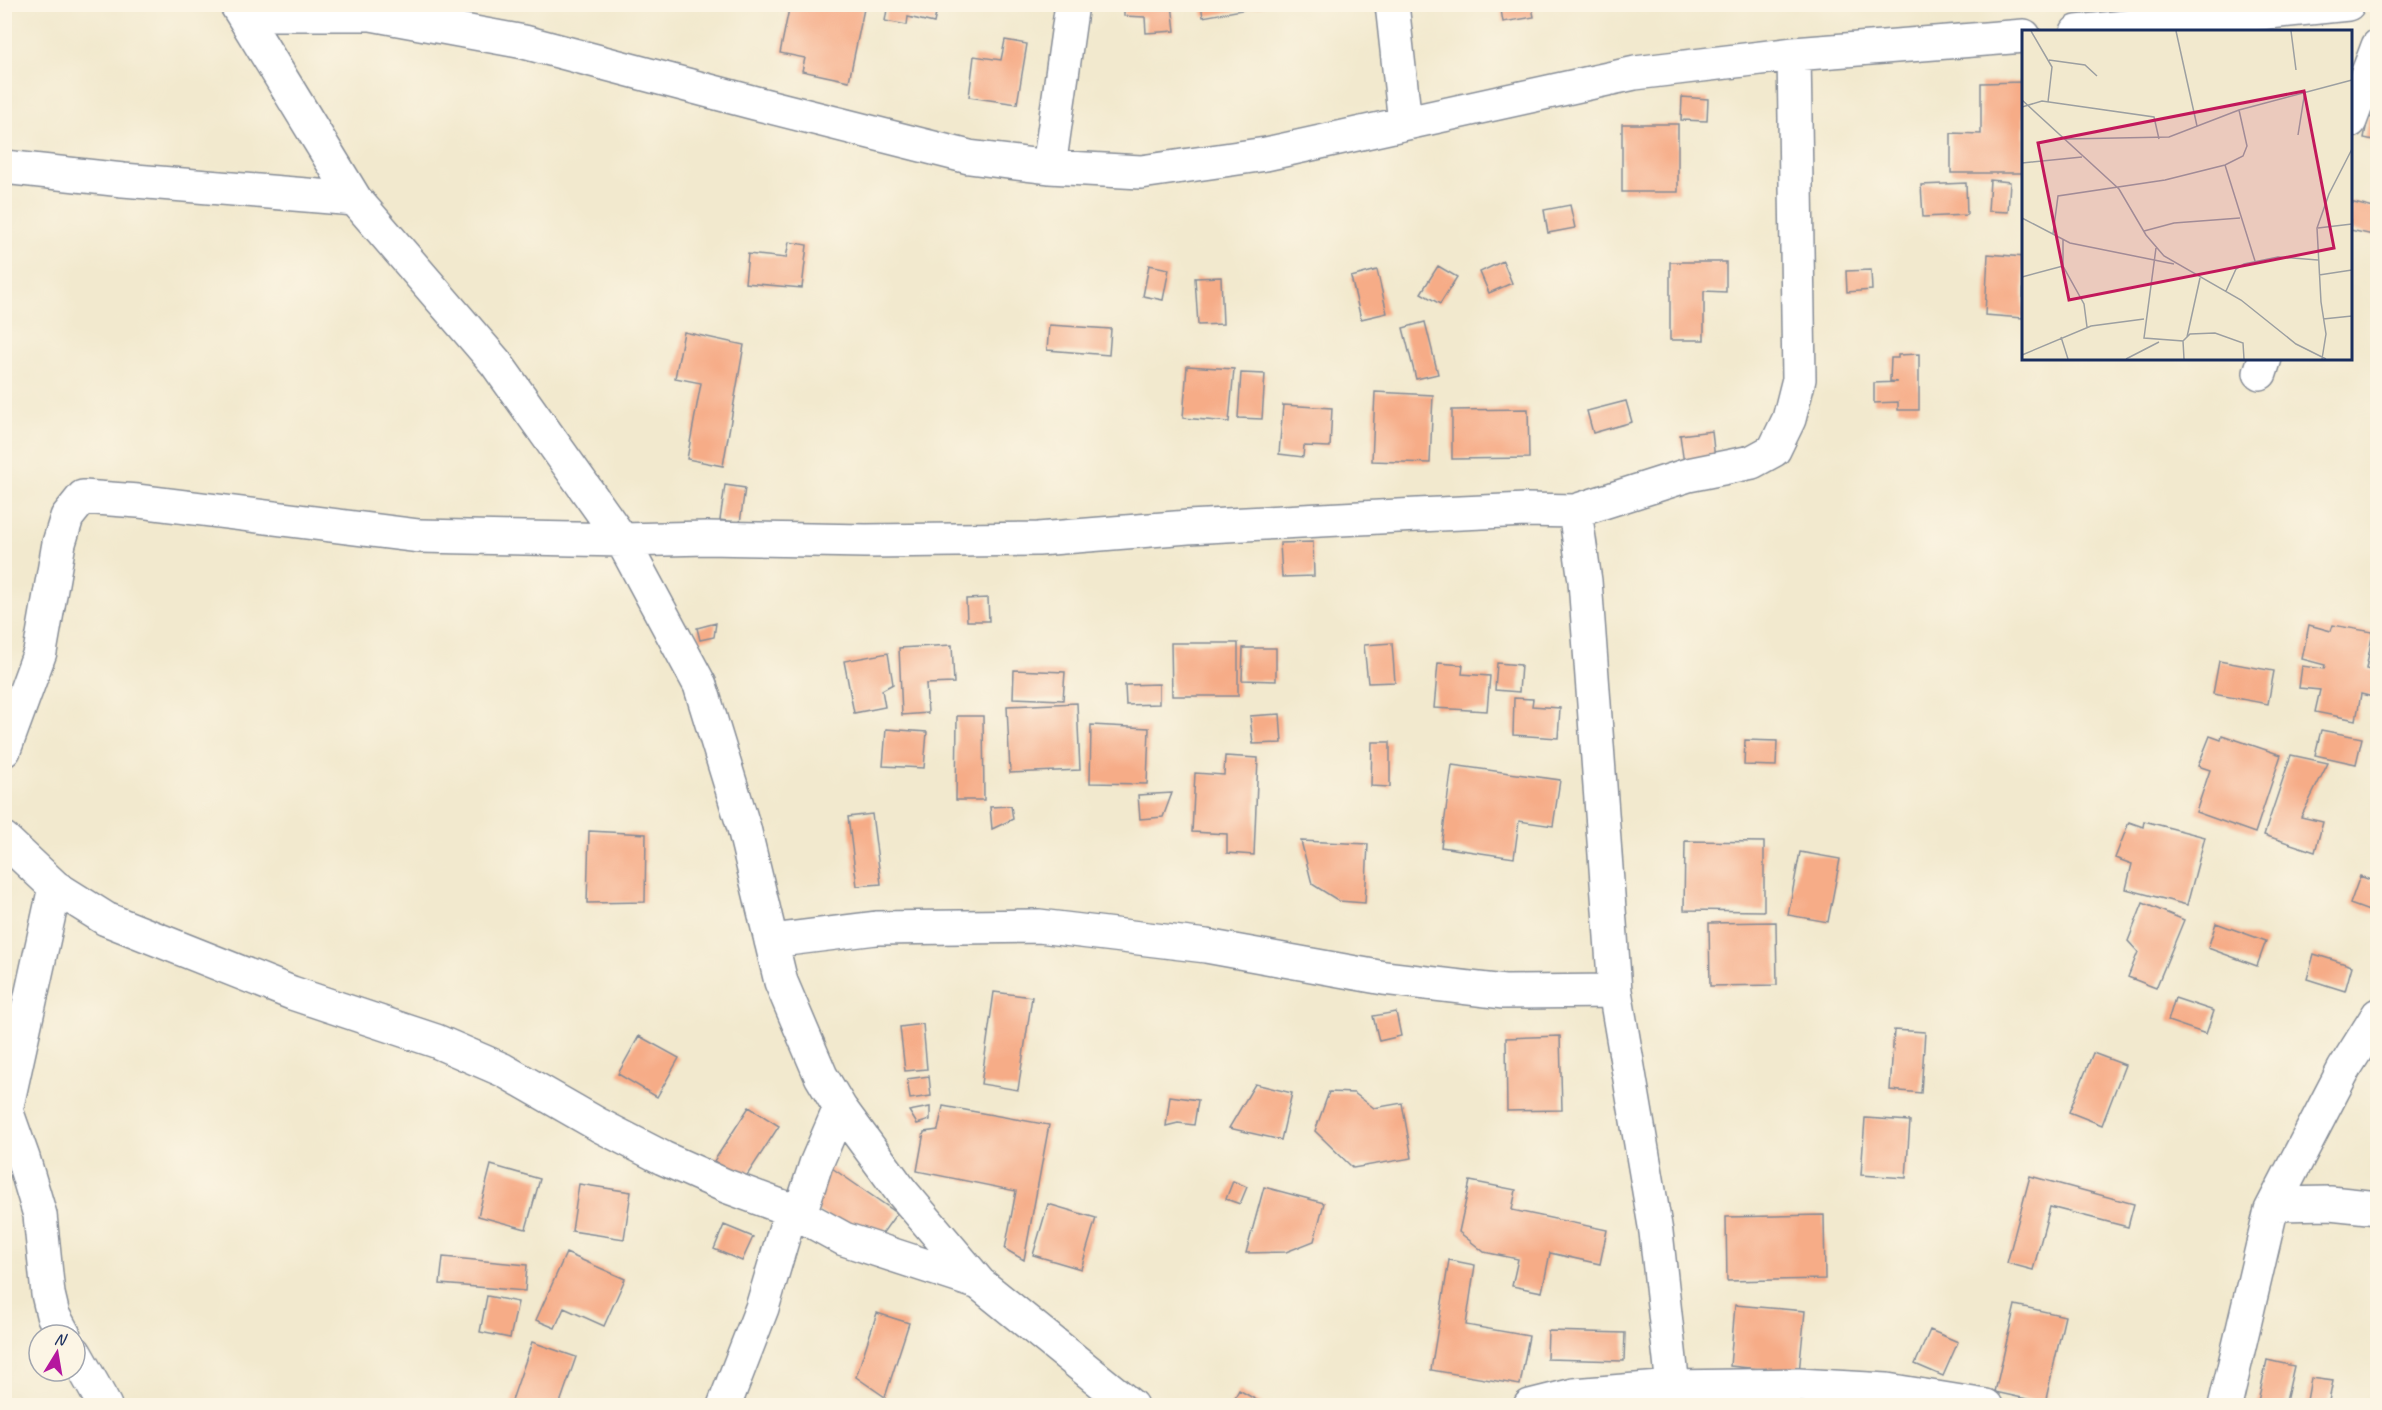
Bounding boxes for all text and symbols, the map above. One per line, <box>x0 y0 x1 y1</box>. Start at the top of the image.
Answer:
inset map <box>2022 30 2352 360</box>
north arrow <box>27 1323 87 1383</box>
text: N <box>53 1328 69 1351</box>

